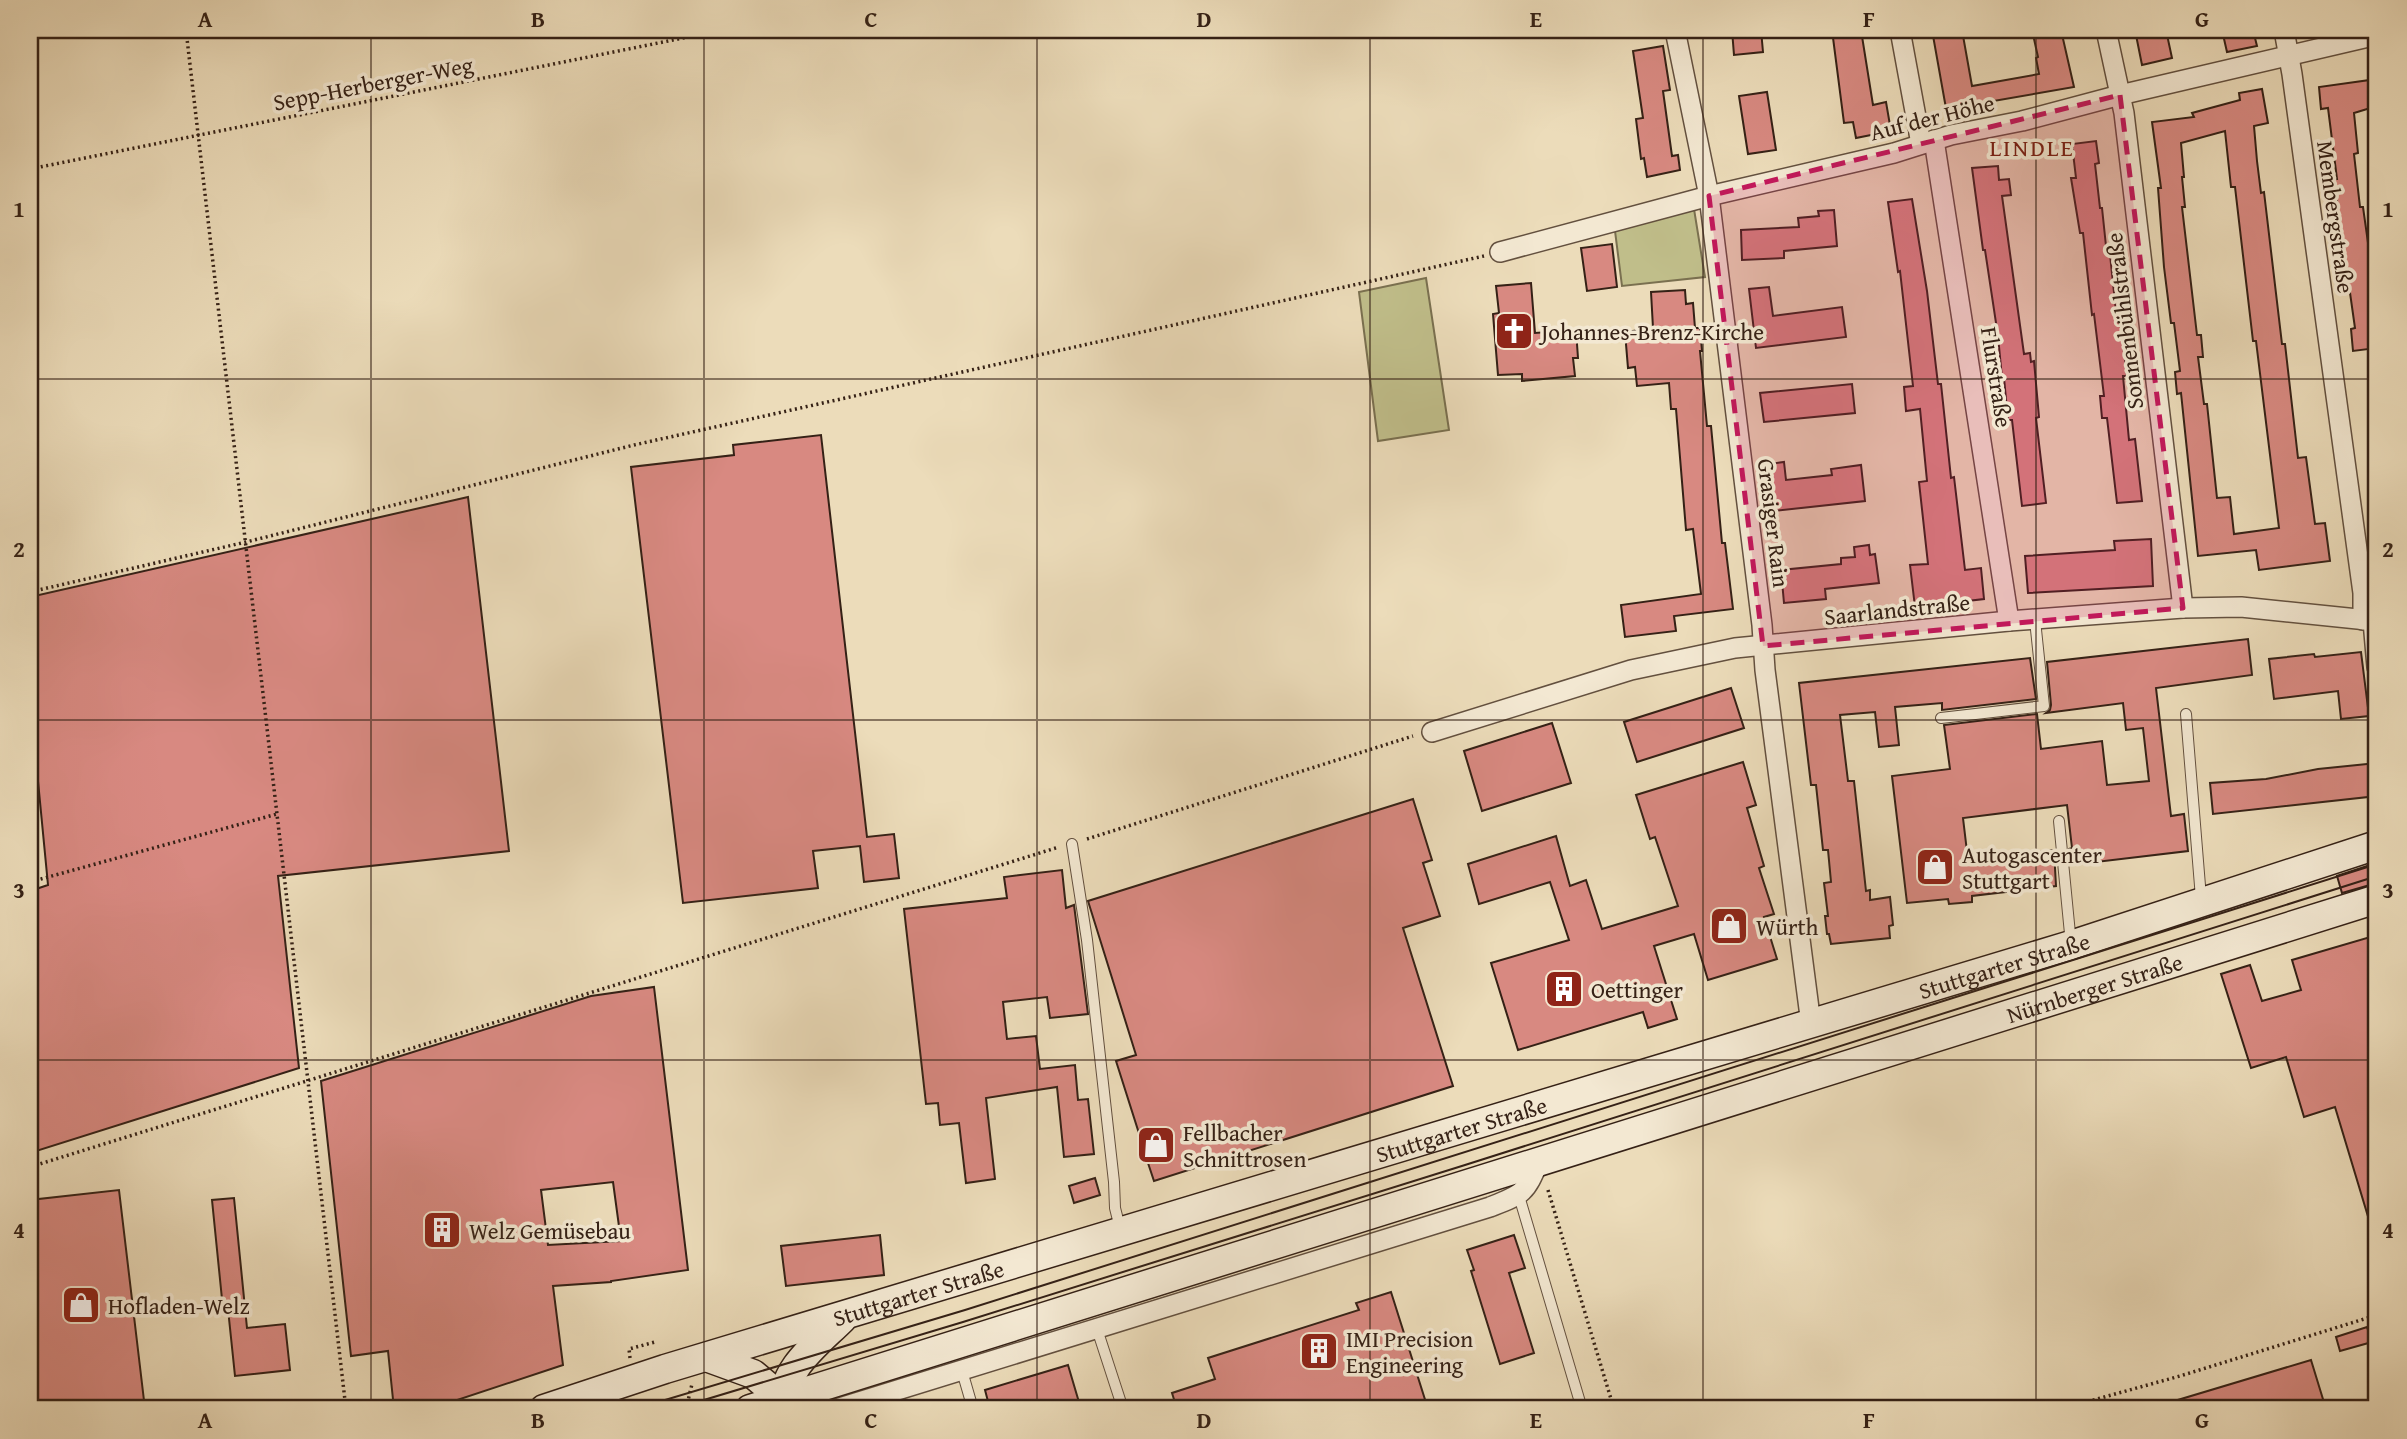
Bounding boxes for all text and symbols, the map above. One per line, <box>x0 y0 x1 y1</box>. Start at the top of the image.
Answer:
text: A <box>198 2 213 35</box>
text: B <box>531 2 545 35</box>
text: C <box>864 2 878 35</box>
text: D <box>1197 2 1212 35</box>
text: E <box>1530 2 1542 35</box>
text: F <box>1863 2 1875 35</box>
text: G <box>2195 2 2209 35</box>
street label: Sepp-Herberger-Weg <box>270 47 476 119</box>
street label: Auf der Höhe <box>1866 86 1998 148</box>
district label: LINDLE <box>1989 130 2075 165</box>
street label: Membergstraße <box>2309 139 2363 295</box>
text: 1 <box>13 192 25 225</box>
text: 1 <box>2382 192 2394 225</box>
street label: Sonnenbühlstraße <box>2097 231 2151 411</box>
church icon: Johannes-Brenz-Kirche <box>1493 310 1535 352</box>
place label: Johannes-Brenz-Kirche <box>1538 315 1764 348</box>
street label: Flurstraße <box>1973 324 2021 430</box>
street label: Grasiger Rain <box>1750 457 1798 589</box>
text: 2 <box>13 532 25 565</box>
text: 2 <box>2382 532 2394 565</box>
street label: Saarlandstraße <box>1822 585 1972 633</box>
place label: Autogascenter Stuttgart <box>1962 838 2103 897</box>
shop icon: Autogascenter Stuttgart <box>1914 846 1956 888</box>
text: 3 <box>13 873 25 906</box>
text: 3 <box>2382 873 2394 906</box>
shop icon: Würth <box>1708 905 1750 947</box>
place label: Würth <box>1756 910 1819 943</box>
street label: Stuttgarter Straße <box>1914 924 2094 1007</box>
street label: Nürnberger Straße <box>2002 944 2187 1031</box>
building icon: Oettinger <box>1543 968 1585 1010</box>
place label: Oettinger <box>1591 973 1684 1006</box>
street label: Stuttgarter Straße <box>1372 1088 1551 1170</box>
place label: Fellbacher Schnittrosen <box>1183 1116 1306 1175</box>
shop icon: Fellbacher Schnittrosen <box>1135 1124 1177 1166</box>
building icon: Welz Gemüsebau <box>421 1209 463 1251</box>
text: 4 <box>13 1213 25 1246</box>
text: 4 <box>2382 1213 2394 1246</box>
place label: Welz Gemüsebau <box>469 1214 631 1247</box>
street label: Stuttgarter Straße <box>829 1251 1008 1334</box>
shop icon: Hofladen-Welz <box>60 1284 102 1326</box>
place label: Hofladen-Welz <box>108 1289 250 1322</box>
place label: IMI Precision Engineering <box>1346 1322 1473 1381</box>
building icon: IMI Precision Engineering <box>1298 1330 1340 1372</box>
text: A <box>198 1403 213 1436</box>
text: B <box>531 1403 545 1436</box>
text: C <box>864 1403 878 1436</box>
text: D <box>1197 1403 1212 1436</box>
text: E <box>1530 1403 1542 1436</box>
text: F <box>1863 1403 1875 1436</box>
text: G <box>2195 1403 2209 1436</box>

